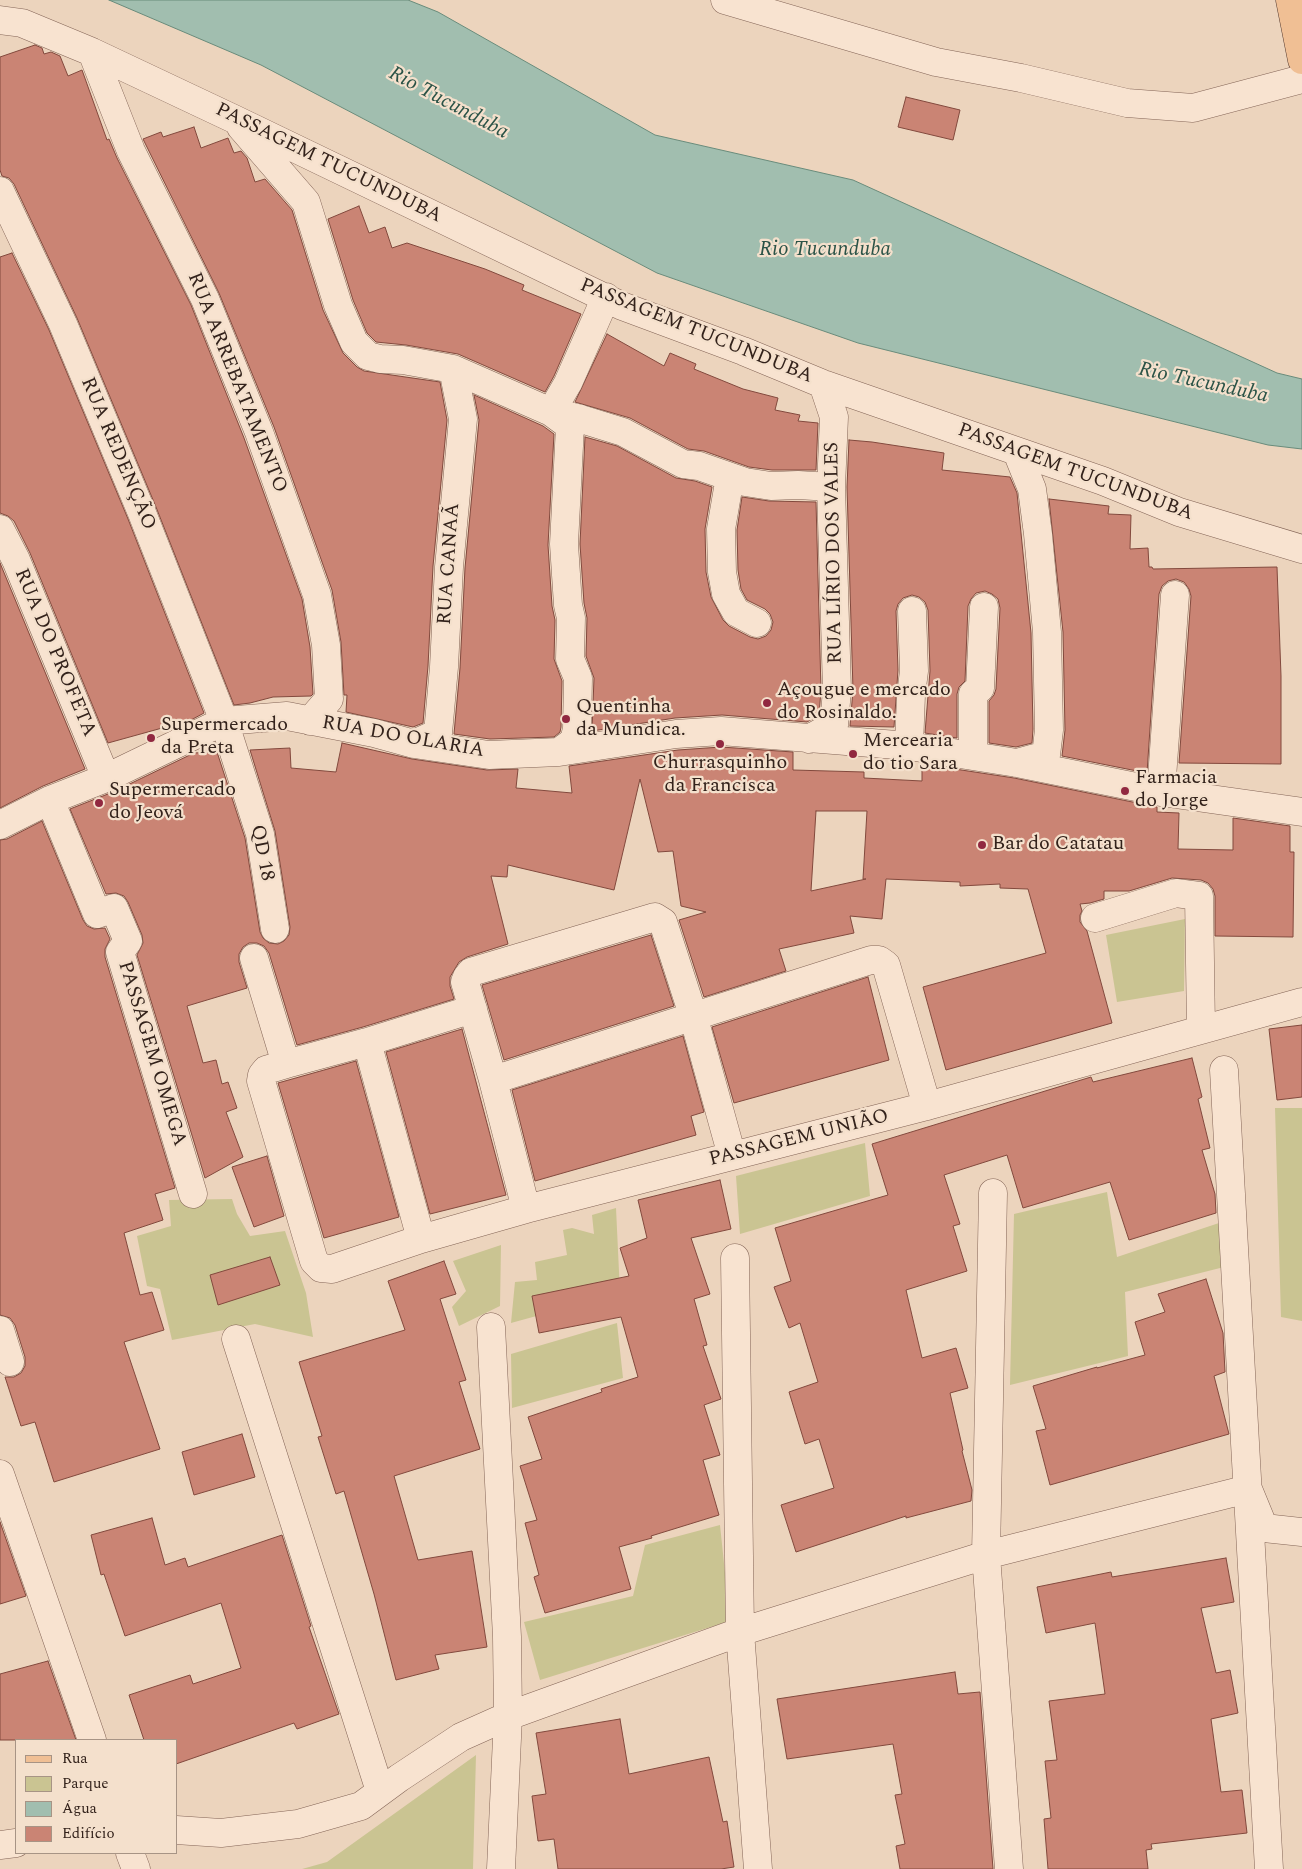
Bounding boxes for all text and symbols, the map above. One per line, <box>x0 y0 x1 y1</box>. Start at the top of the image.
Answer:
water label: Rio Tucunduba <box>384 62 512 146</box>
street label: PASSAGEM TUCUNDUBA <box>211 99 445 229</box>
water label: Rio Tucunduba <box>759 238 891 264</box>
street label: RUA ARREBATAMENTO <box>181 269 291 497</box>
street label: PASSAGEM TUCUNDUBA <box>576 274 816 390</box>
water label: Rio Tucunduba <box>1136 358 1270 410</box>
street label: RUA REDENÇÃO <box>74 374 160 534</box>
street label: PASSAGEM TUCUNDUBA <box>954 419 1196 527</box>
street label: RUA LÍRIO DOS VALES <box>821 442 849 664</box>
street label: RUA CANAÃ <box>434 502 466 626</box>
street label: RUA DO PROFETA <box>8 565 100 741</box>
place label: Açougue e mercado do Rosinaldo. <box>777 679 951 726</box>
place label: Quentinha da Mundica. <box>576 696 686 743</box>
marker: Açougue e mercado do Rosinaldo. <box>761 697 773 709</box>
street label: RUA DO OLARIA <box>320 712 486 764</box>
marker: Quentinha da Mundica. <box>560 713 572 725</box>
place label: Supermercado da Preta <box>161 714 288 761</box>
place label: Mercearia do tio Sara <box>863 730 958 777</box>
marker: Supermercado da Preta <box>145 732 157 744</box>
marker: Churrasquinho da Francisca <box>714 738 726 750</box>
marker: Mercearia do tio Sara <box>847 748 859 760</box>
place label: Churrasquinho da Francisca <box>653 752 787 799</box>
place label: Farmacia do Jorge <box>1135 767 1217 814</box>
place label: Supermercado do Jeová <box>109 779 236 826</box>
marker: Farmacia do Jorge <box>1119 785 1131 797</box>
marker: Supermercado do Jeová <box>93 797 105 809</box>
street label: QD 18 <box>244 823 278 883</box>
place label: Bar do Catatau <box>992 833 1124 857</box>
marker: Bar do Catatau <box>976 839 988 851</box>
street label: PASSAGEM OMEGA <box>111 958 191 1150</box>
street label: PASSAGEM UNIÃO <box>707 1105 891 1173</box>
legend <box>15 1739 178 1854</box>
text: Rua <box>62 1747 88 1770</box>
text: Parque <box>62 1772 109 1795</box>
text: Água <box>62 1797 97 1820</box>
text: Edifício <box>62 1822 115 1845</box>

